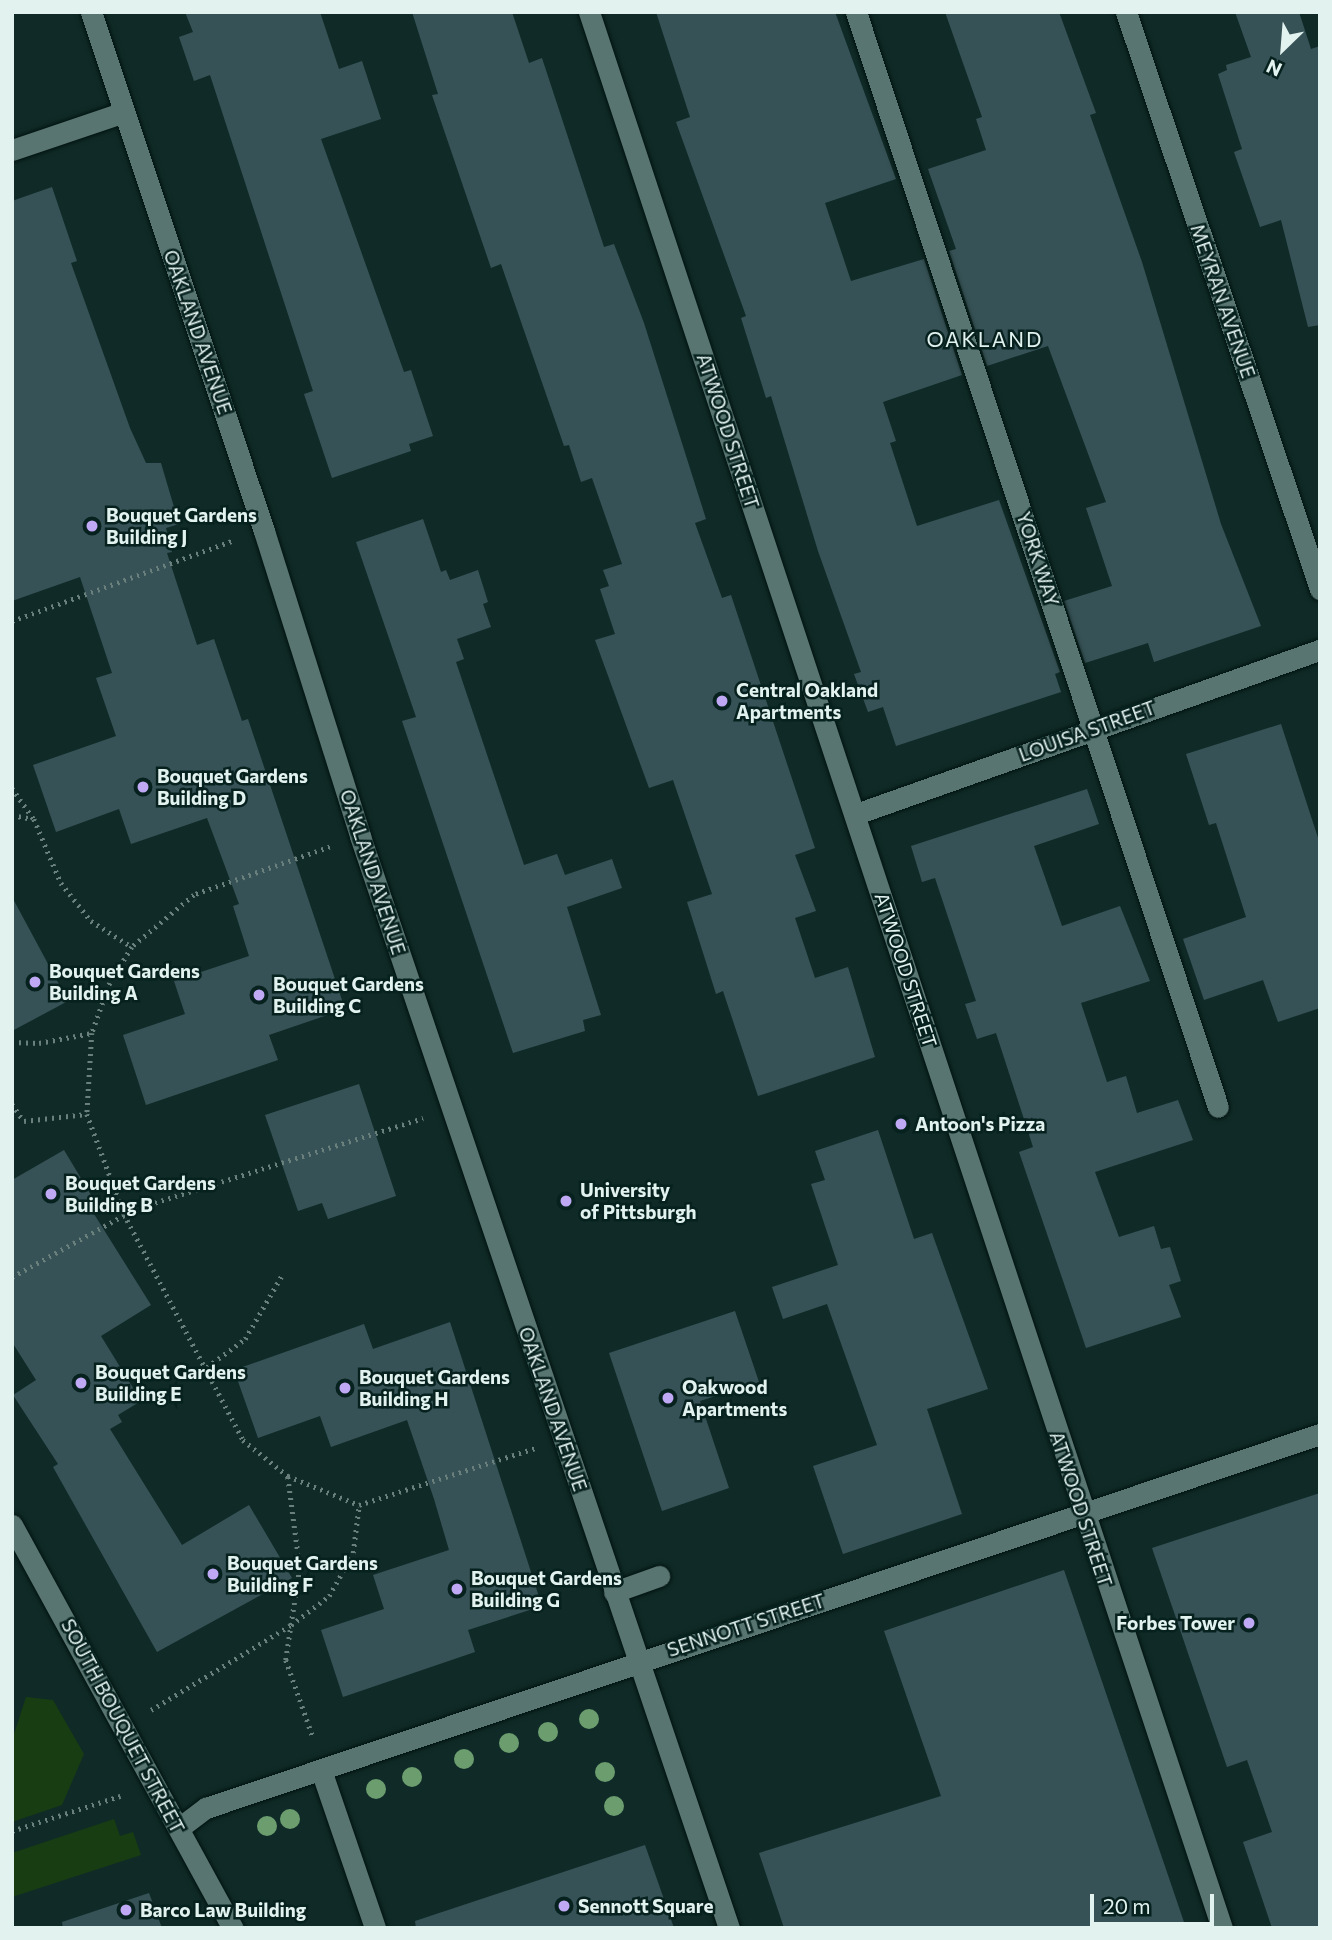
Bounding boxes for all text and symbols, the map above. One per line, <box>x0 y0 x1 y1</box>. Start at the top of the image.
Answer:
north arrow <box>1248 14 1318 84</box>
text: N <box>1263 55 1285 82</box>
street label: MEYRAN AVENUE <box>1186 221 1260 381</box>
street label: OAKLAND AVENUE <box>159 247 237 417</box>
district label: OAKLAND <box>927 326 1043 352</box>
street label: ATWOOD STREET <box>692 351 764 511</box>
place label: Bouquet Gardens Building J <box>106 504 257 548</box>
street label: YORK WAY <box>1012 509 1064 609</box>
marker: Bouquet Gardens Building J <box>84 518 100 534</box>
place label: Central Oakland Apartments <box>736 679 878 723</box>
marker: Central Oakland Apartments <box>714 693 730 709</box>
street label: LOUISA STREET <box>1016 696 1158 766</box>
place label: Bouquet Gardens Building D <box>157 765 308 809</box>
marker: Bouquet Gardens Building D <box>135 779 151 795</box>
street label: OAKLAND AVENUE <box>336 787 410 957</box>
street label: ATWOOD STREET <box>870 890 942 1050</box>
place label: Bouquet Gardens Building A <box>49 960 200 1004</box>
place label: Bouquet Gardens Building C <box>273 973 424 1017</box>
marker: Bouquet Gardens Building A <box>27 974 43 990</box>
marker: Bouquet Gardens Building C <box>251 987 267 1003</box>
place label: Antoon's Pizza <box>915 1113 1045 1135</box>
marker: Antoon's Pizza <box>893 1116 909 1132</box>
place label: Bouquet Gardens Building B <box>65 1172 216 1216</box>
place label: University of Pittsburgh <box>580 1179 697 1223</box>
marker: Bouquet Gardens Building B <box>43 1186 59 1202</box>
marker: University of Pittsburgh <box>558 1193 574 1209</box>
street label: OAKLAND AVENUE <box>514 1324 592 1494</box>
place label: Bouquet Gardens Building E <box>95 1361 246 1405</box>
place label: Bouquet Gardens Building H <box>359 1366 510 1410</box>
marker: Bouquet Gardens Building E <box>73 1375 89 1391</box>
place label: Oakwood Apartments <box>682 1376 787 1420</box>
marker: Bouquet Gardens Building H <box>337 1380 353 1396</box>
marker: Oakwood Apartments <box>660 1390 676 1406</box>
street label: ATWOOD STREET <box>1045 1429 1117 1589</box>
place label: Bouquet Gardens Building F <box>227 1552 378 1596</box>
marker: Bouquet Gardens Building F <box>205 1566 221 1582</box>
place label: Bouquet Gardens Building G <box>471 1567 622 1611</box>
marker: Bouquet Gardens Building G <box>449 1581 465 1597</box>
street label: SENNOTT STREET <box>664 1589 828 1661</box>
place label: Forbes Tower <box>1116 1612 1235 1634</box>
street label: SOUTH BOUQUET STREET <box>57 1615 189 1837</box>
marker: Forbes Tower <box>1241 1615 1257 1631</box>
scale bar <box>1094 1881 1218 1925</box>
text: 20 m <box>1103 1893 1151 1918</box>
place label: Sennott Square <box>578 1895 713 1917</box>
marker: Sennott Square <box>556 1898 572 1914</box>
place label: Barco Law Building <box>140 1899 306 1921</box>
marker: Barco Law Building <box>118 1902 134 1918</box>

